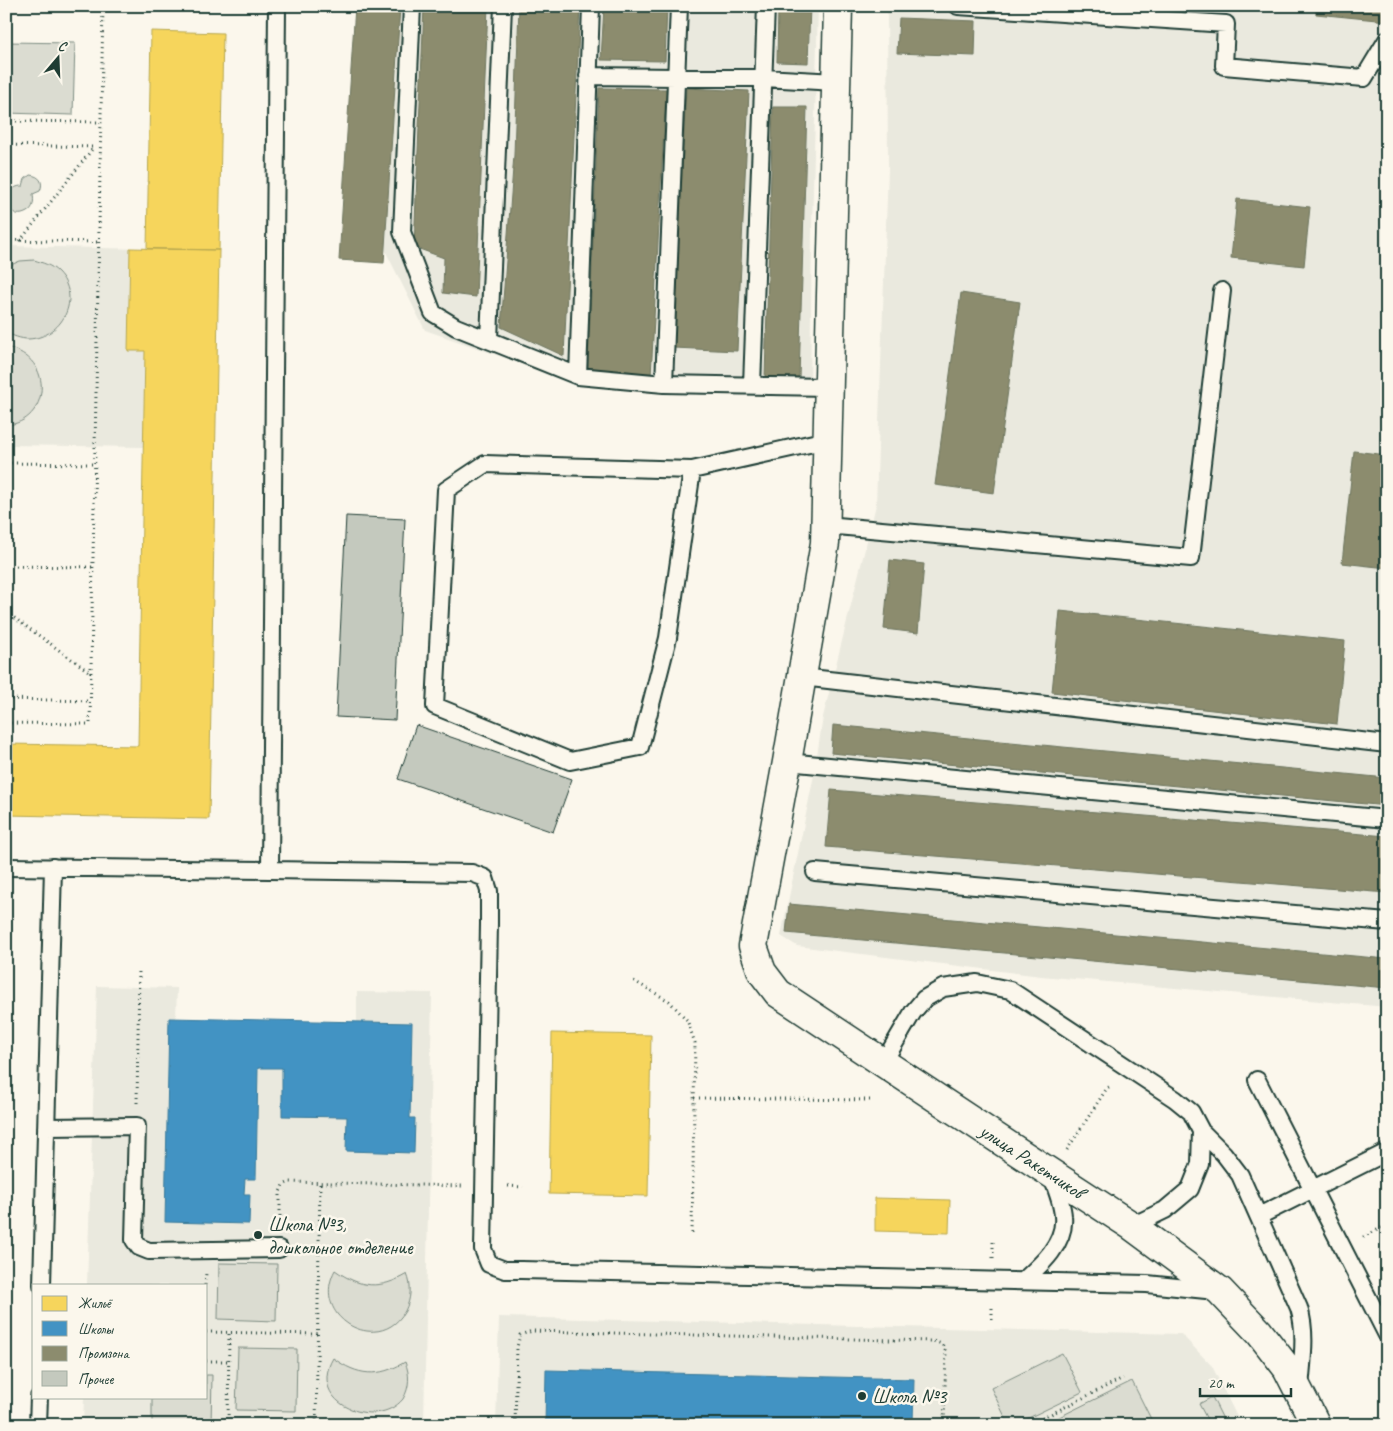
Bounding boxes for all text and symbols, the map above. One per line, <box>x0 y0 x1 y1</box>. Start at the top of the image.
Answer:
north arrow <box>32 32 82 82</box>
text: С <box>56 37 70 56</box>
street label: улица Ракетчиков <box>974 1118 1093 1207</box>
place label: Школа №3, дошкольное отделение <box>268 1212 414 1260</box>
marker: Школа №3, дошкольное отделение <box>252 1229 264 1241</box>
legend <box>32 1284 208 1398</box>
text: Жильё <box>78 1294 113 1313</box>
text: Школы <box>78 1320 114 1339</box>
text: Промзона <box>78 1344 130 1363</box>
scale bar <box>1200 1366 1292 1398</box>
text: Прочее <box>78 1370 114 1389</box>
text: 20 m <box>1208 1374 1235 1393</box>
place label: Школа №3 <box>872 1384 948 1409</box>
marker: Школа №3 <box>856 1390 868 1402</box>

